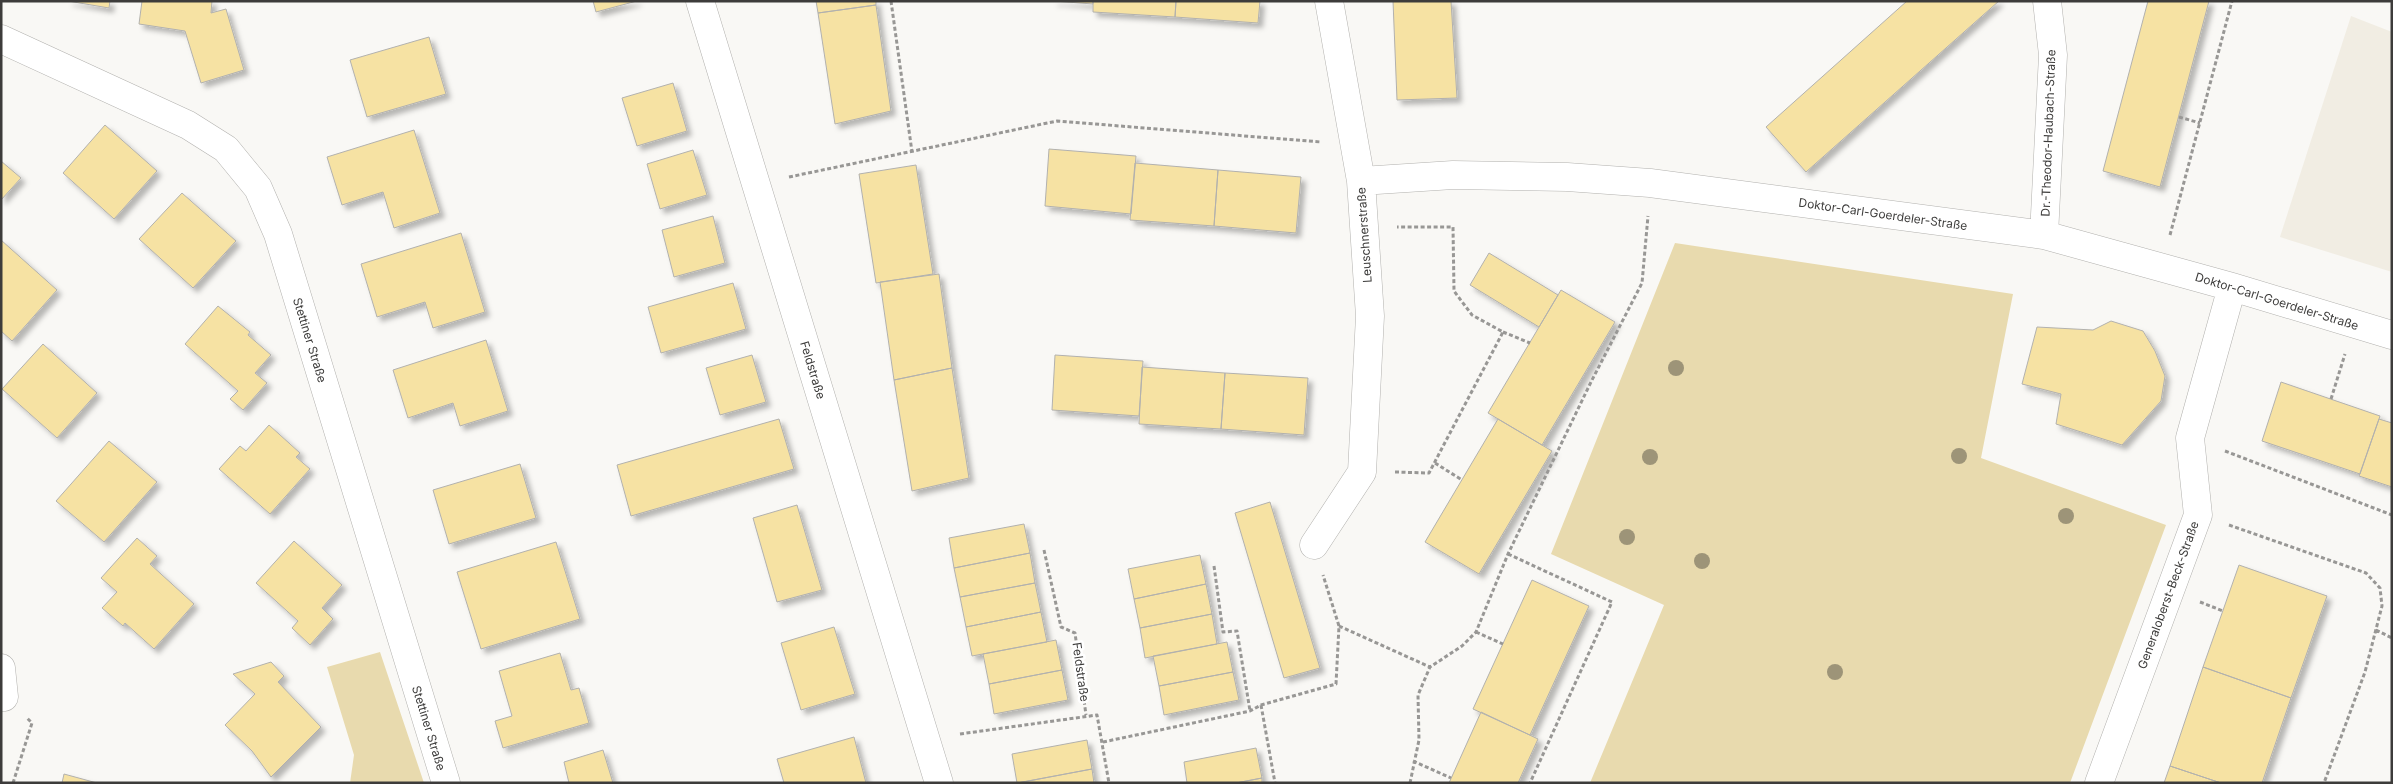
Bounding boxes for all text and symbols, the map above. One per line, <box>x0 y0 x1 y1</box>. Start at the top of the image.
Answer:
street label: Dr.-Theodor-Haubach-Straße <box>2038 49 2058 217</box>
street label: Leuschnerstraße <box>1353 187 1375 283</box>
street label: Doktor-Carl-Goerdeler-Straße <box>1798 195 1968 233</box>
street label: Doktor-Carl-Goerdeler-Straße <box>2193 269 2361 333</box>
street label: Stettiner Straße <box>290 296 330 384</box>
street label: Feldstraße <box>797 339 829 401</box>
street label: Generaloberst-Beck-Straße <box>2134 519 2202 671</box>
street label: Feldstraße <box>1069 641 1093 703</box>
street label: Stettiner Straße <box>409 684 449 772</box>

